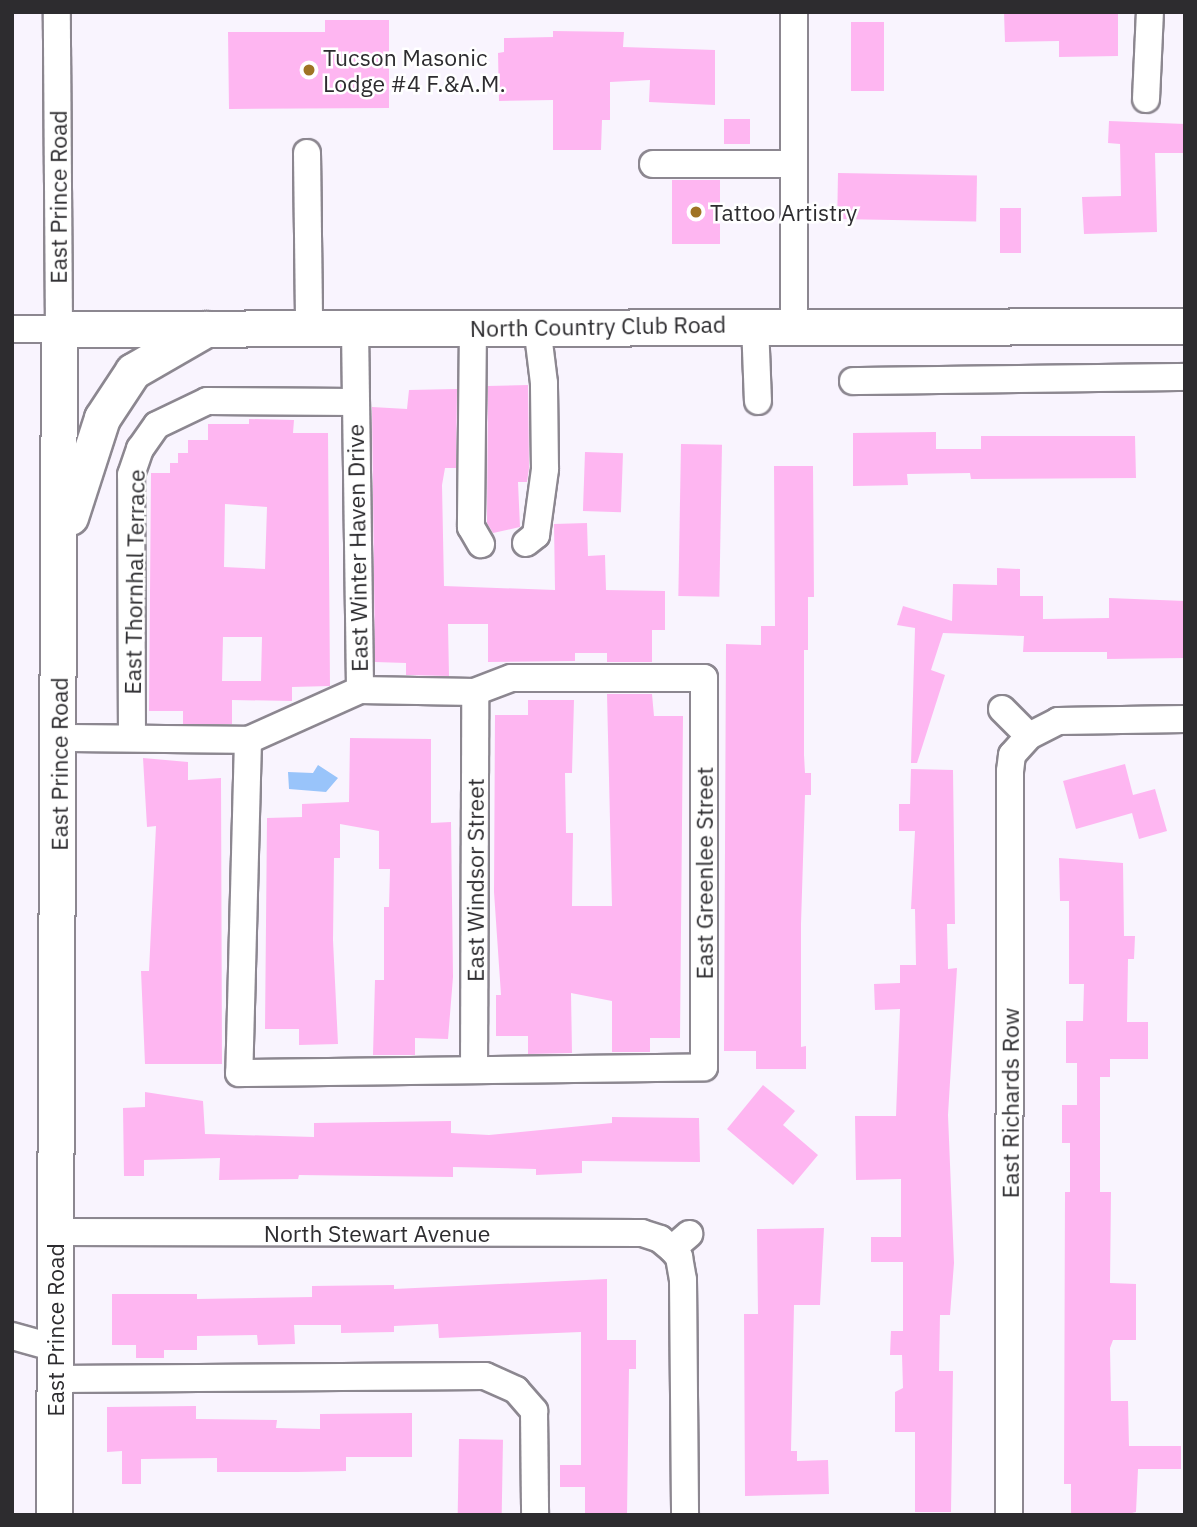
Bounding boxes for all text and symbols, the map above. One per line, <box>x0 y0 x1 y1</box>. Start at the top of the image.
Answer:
place label: Tucson Masonic Lodge #4 F.&A.M. <box>323 43 506 97</box>
marker: Tucson Masonic Lodge #4 F.&A.M. <box>301 62 317 78</box>
street label: East Prince Road <box>44 110 72 284</box>
place label: Tattoo Artistry <box>710 198 857 226</box>
marker: Tattoo Artistry <box>688 204 704 220</box>
street label: North Country Club Road <box>470 310 726 342</box>
street label: East Winter Haven Drive <box>341 424 373 672</box>
street label: East Thornhal Terrace <box>118 469 150 695</box>
street label: East Prince Road <box>45 677 73 851</box>
street label: East Greenlee Street <box>690 767 718 979</box>
street label: East Windsor Street <box>461 778 489 982</box>
street label: East Richards Row <box>996 1008 1024 1198</box>
street label: North Stewart Avenue <box>264 1219 490 1247</box>
street label: East Prince Road <box>41 1243 69 1417</box>

